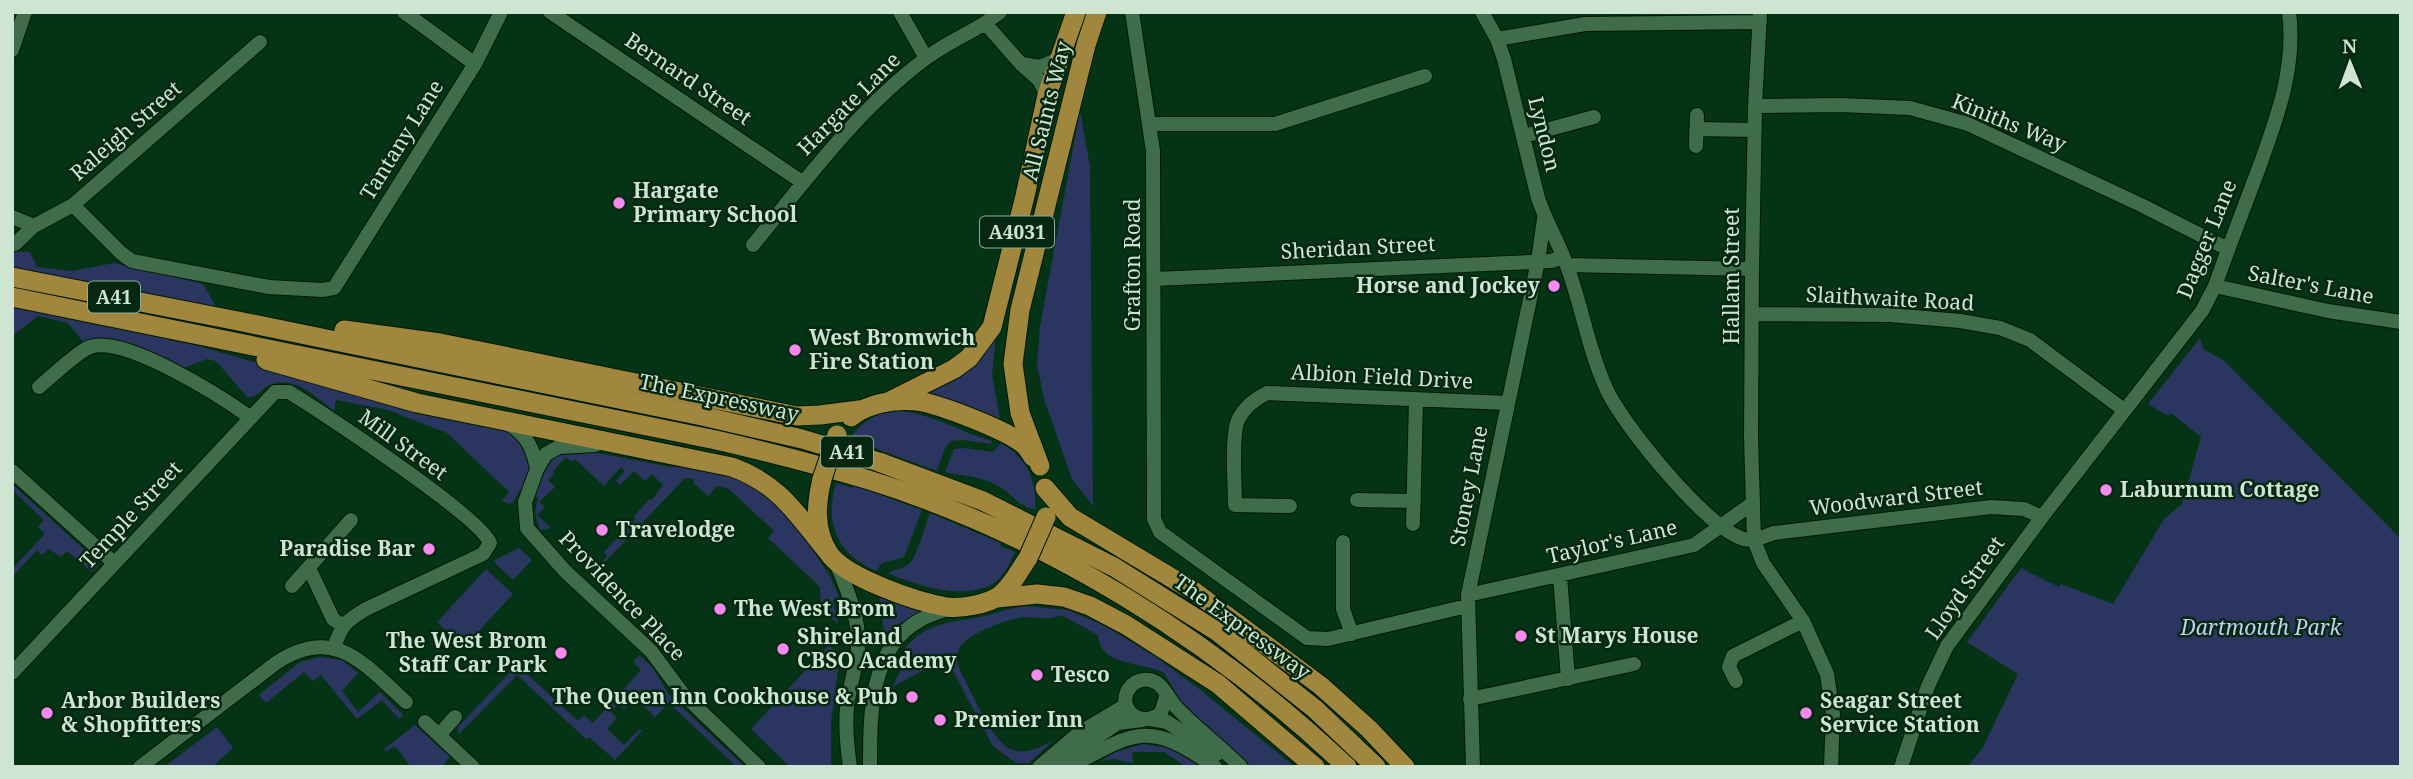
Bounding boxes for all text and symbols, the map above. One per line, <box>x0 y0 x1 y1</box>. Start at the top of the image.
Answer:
street label: Bernard Street <box>620 25 757 131</box>
north arrow <box>2315 28 2385 98</box>
text: N <box>2342 33 2357 59</box>
street label: All Saints Way <box>1015 38 1077 183</box>
street label: Hargate Lane <box>791 46 906 161</box>
street label: Raleigh Street <box>64 74 187 186</box>
street label: Tantany Lane <box>353 74 449 205</box>
street label: Kiniths Way <box>1948 86 2071 158</box>
street label: Lyndon <box>1522 93 1568 174</box>
street label: Dagger Lane <box>2169 175 2243 302</box>
place label: Hargate Primary School <box>633 176 798 228</box>
marker: Hargate Primary School <box>611 195 627 211</box>
street label: Grafton Road <box>1118 198 1146 332</box>
street label: Hallam Street <box>1717 207 1745 345</box>
road number: A4031 <box>980 216 1054 248</box>
street label: Sheridan Street <box>1280 229 1436 265</box>
street label: Salter's Lane <box>2246 258 2376 310</box>
place label: Horse and Jockey <box>1356 271 1541 299</box>
marker: Horse and Jockey <box>1546 278 1562 294</box>
street label: Slaithwaite Road <box>1805 280 1975 316</box>
road number: A41 <box>88 282 140 312</box>
place label: West Bromwich Fire Station <box>809 323 975 375</box>
marker: West Bromwich Fire Station <box>787 342 803 358</box>
street label: Albion Field Drive <box>1290 357 1474 395</box>
street label: The Expressway <box>637 366 802 428</box>
street label: Mill Street <box>354 402 454 486</box>
street label: Stoney Lane <box>1443 423 1493 549</box>
road number: A41 <box>821 436 873 467</box>
street label: Temple Street <box>73 454 187 574</box>
street label: Woodward Street <box>1808 472 1984 522</box>
place label: Laburnum Cottage <box>2120 475 2319 503</box>
marker: Laburnum Cottage <box>2098 482 2114 498</box>
street label: Taylor's Lane <box>1544 512 1680 570</box>
place label: Travelodge <box>616 515 735 543</box>
marker: Travelodge <box>594 522 610 538</box>
street label: Providence Place <box>553 524 692 666</box>
street label: Lloyd Street <box>1918 530 2010 645</box>
place label: Paradise Bar <box>280 534 415 562</box>
marker: Paradise Bar <box>421 541 437 557</box>
street label: The Expressway <box>1169 567 1317 685</box>
place label: The West Brom <box>734 594 895 622</box>
marker: The West Brom <box>712 601 728 617</box>
park label: Dartmouth Park <box>2179 613 2343 641</box>
place label: St Marys House <box>1535 621 1699 649</box>
place label: Shireland CBSO Academy <box>797 622 957 674</box>
place label: The West Brom Staff Car Park <box>386 626 548 678</box>
marker: St Marys House <box>1513 628 1529 644</box>
marker: Shireland CBSO Academy <box>775 641 791 657</box>
marker: The West Brom Staff Car Park <box>553 645 569 661</box>
place label: Tesco <box>1051 660 1110 688</box>
marker: Tesco <box>1029 667 1045 683</box>
place label: The Queen Inn Cookhouse & Pub <box>552 682 898 710</box>
place label: Arbor Builders & Shopfitters <box>61 686 220 738</box>
place label: Seagar Street Service Station <box>1820 686 1980 738</box>
marker: The Queen Inn Cookhouse & Pub <box>904 689 920 705</box>
marker: Arbor Builders & Shopfitters <box>39 705 55 721</box>
place label: Premier Inn <box>954 705 1083 733</box>
marker: Seagar Street Service Station <box>1798 705 1814 721</box>
marker: Premier Inn <box>932 712 948 728</box>

